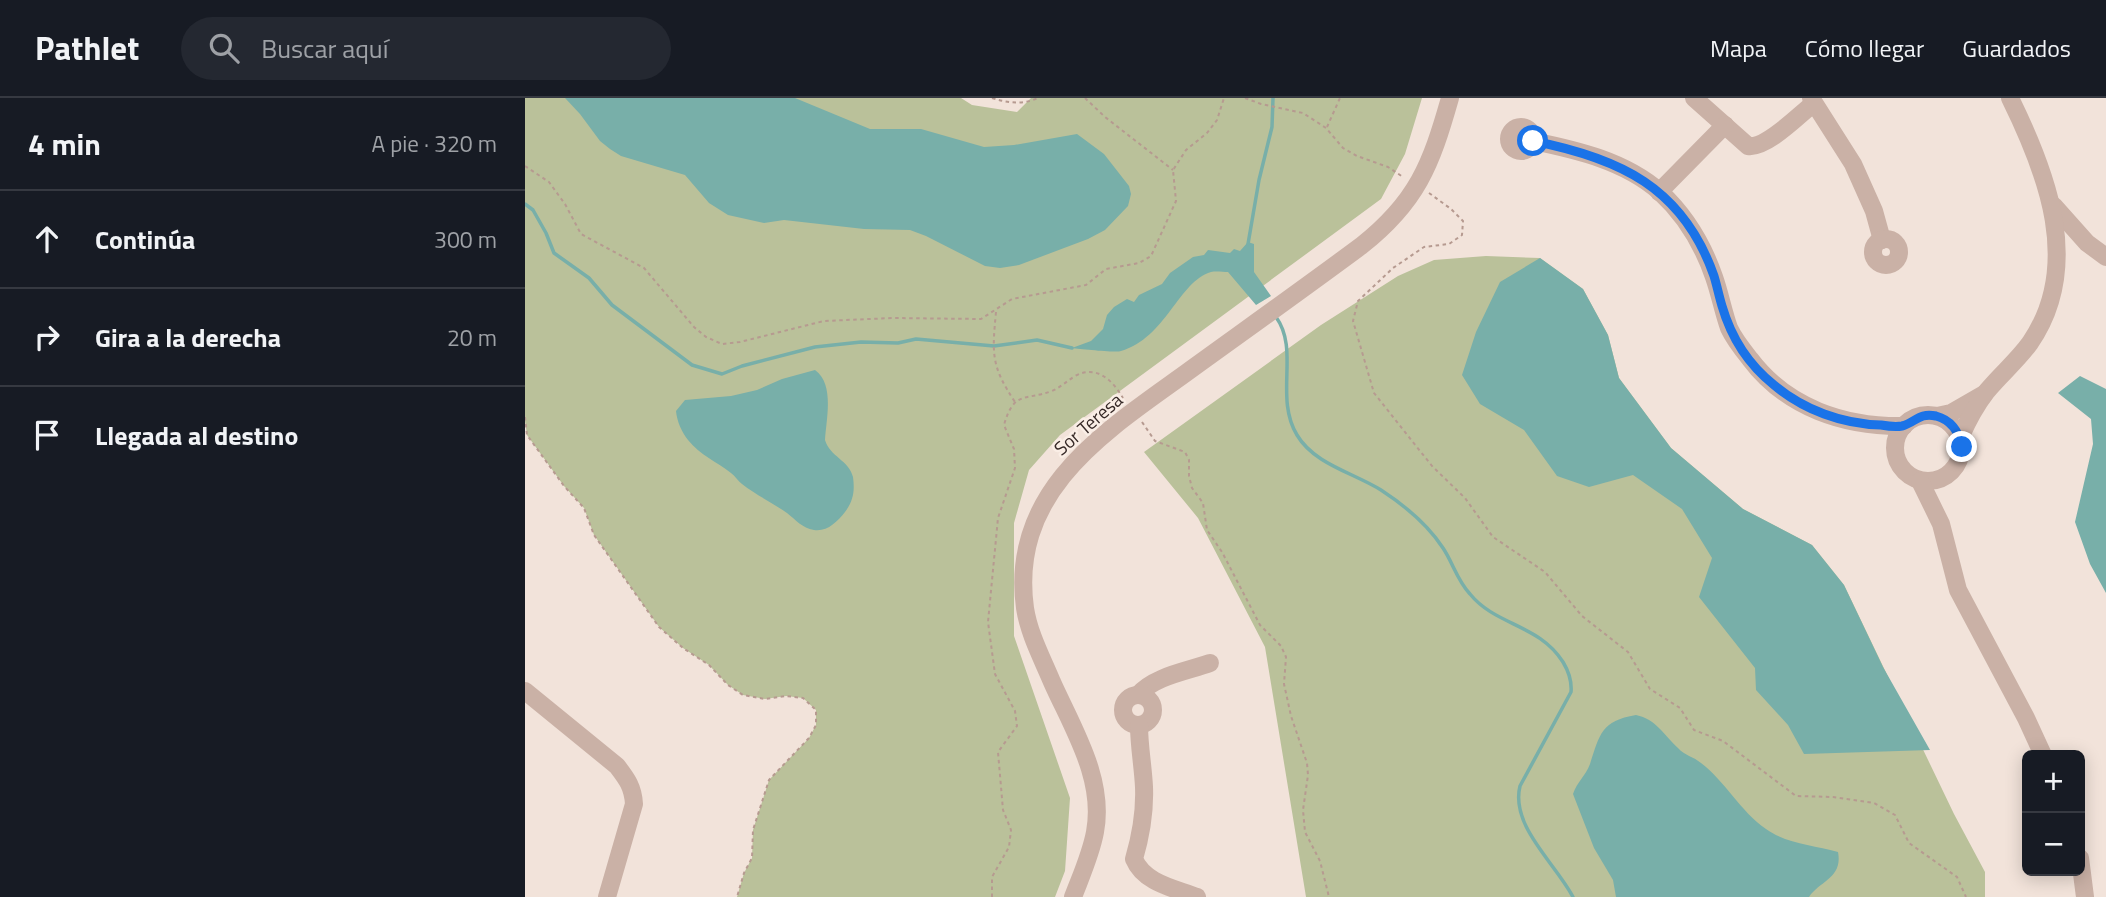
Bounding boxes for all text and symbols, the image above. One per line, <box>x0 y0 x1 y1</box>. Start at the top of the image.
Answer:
search box <box>181 17 671 80</box>
text: Pathlet <box>35 23 139 73</box>
icon: search <box>205 29 243 67</box>
text: Buscar aquí <box>261 29 388 68</box>
text: Mapa <box>1710 30 1767 66</box>
text: Cómo llegar <box>1805 30 1924 66</box>
text: Guardados <box>1962 30 2071 66</box>
text: 4 min <box>28 121 101 167</box>
route start <box>1517 125 1548 156</box>
text: A pie · 320 m <box>371 126 497 161</box>
icon: ahead <box>28 220 66 258</box>
text: Continúa <box>95 220 195 259</box>
text: 300 m <box>434 222 497 257</box>
icon: right <box>28 318 66 356</box>
text: Gira a la derecha <box>95 318 281 357</box>
text: 20 m <box>447 320 497 355</box>
street label: Sor Teresa <box>1047 385 1129 462</box>
icon: arrive <box>28 416 66 454</box>
text: Llegada al destino <box>95 416 298 455</box>
route end <box>1946 431 1977 462</box>
map controls <box>2022 750 2085 876</box>
button: + <box>2022 750 2085 813</box>
button: − <box>2022 813 2085 876</box>

